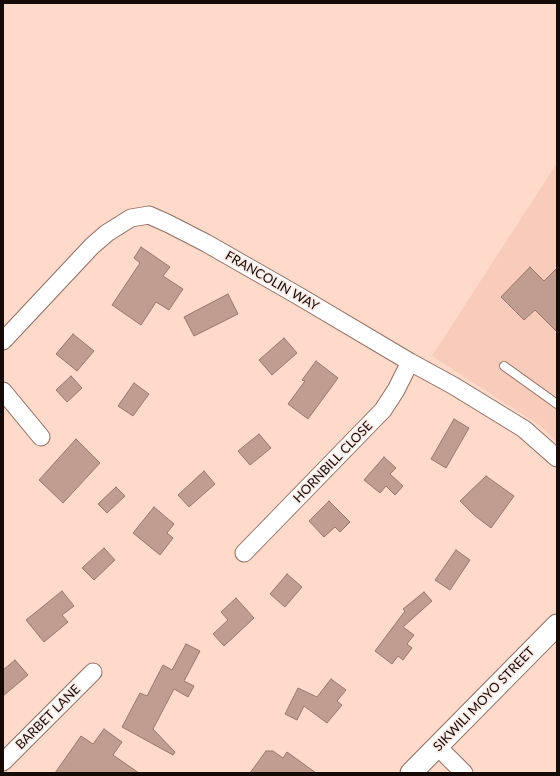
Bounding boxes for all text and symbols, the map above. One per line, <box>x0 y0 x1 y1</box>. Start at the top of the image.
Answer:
street label: FRANCOLIN WAY <box>222 248 322 314</box>
street label: HORNBILL CLOSE <box>290 418 376 506</box>
street label: SIKWILI MOYO STREET <box>430 644 538 754</box>
street label: BARBET LANE <box>12 681 84 753</box>

